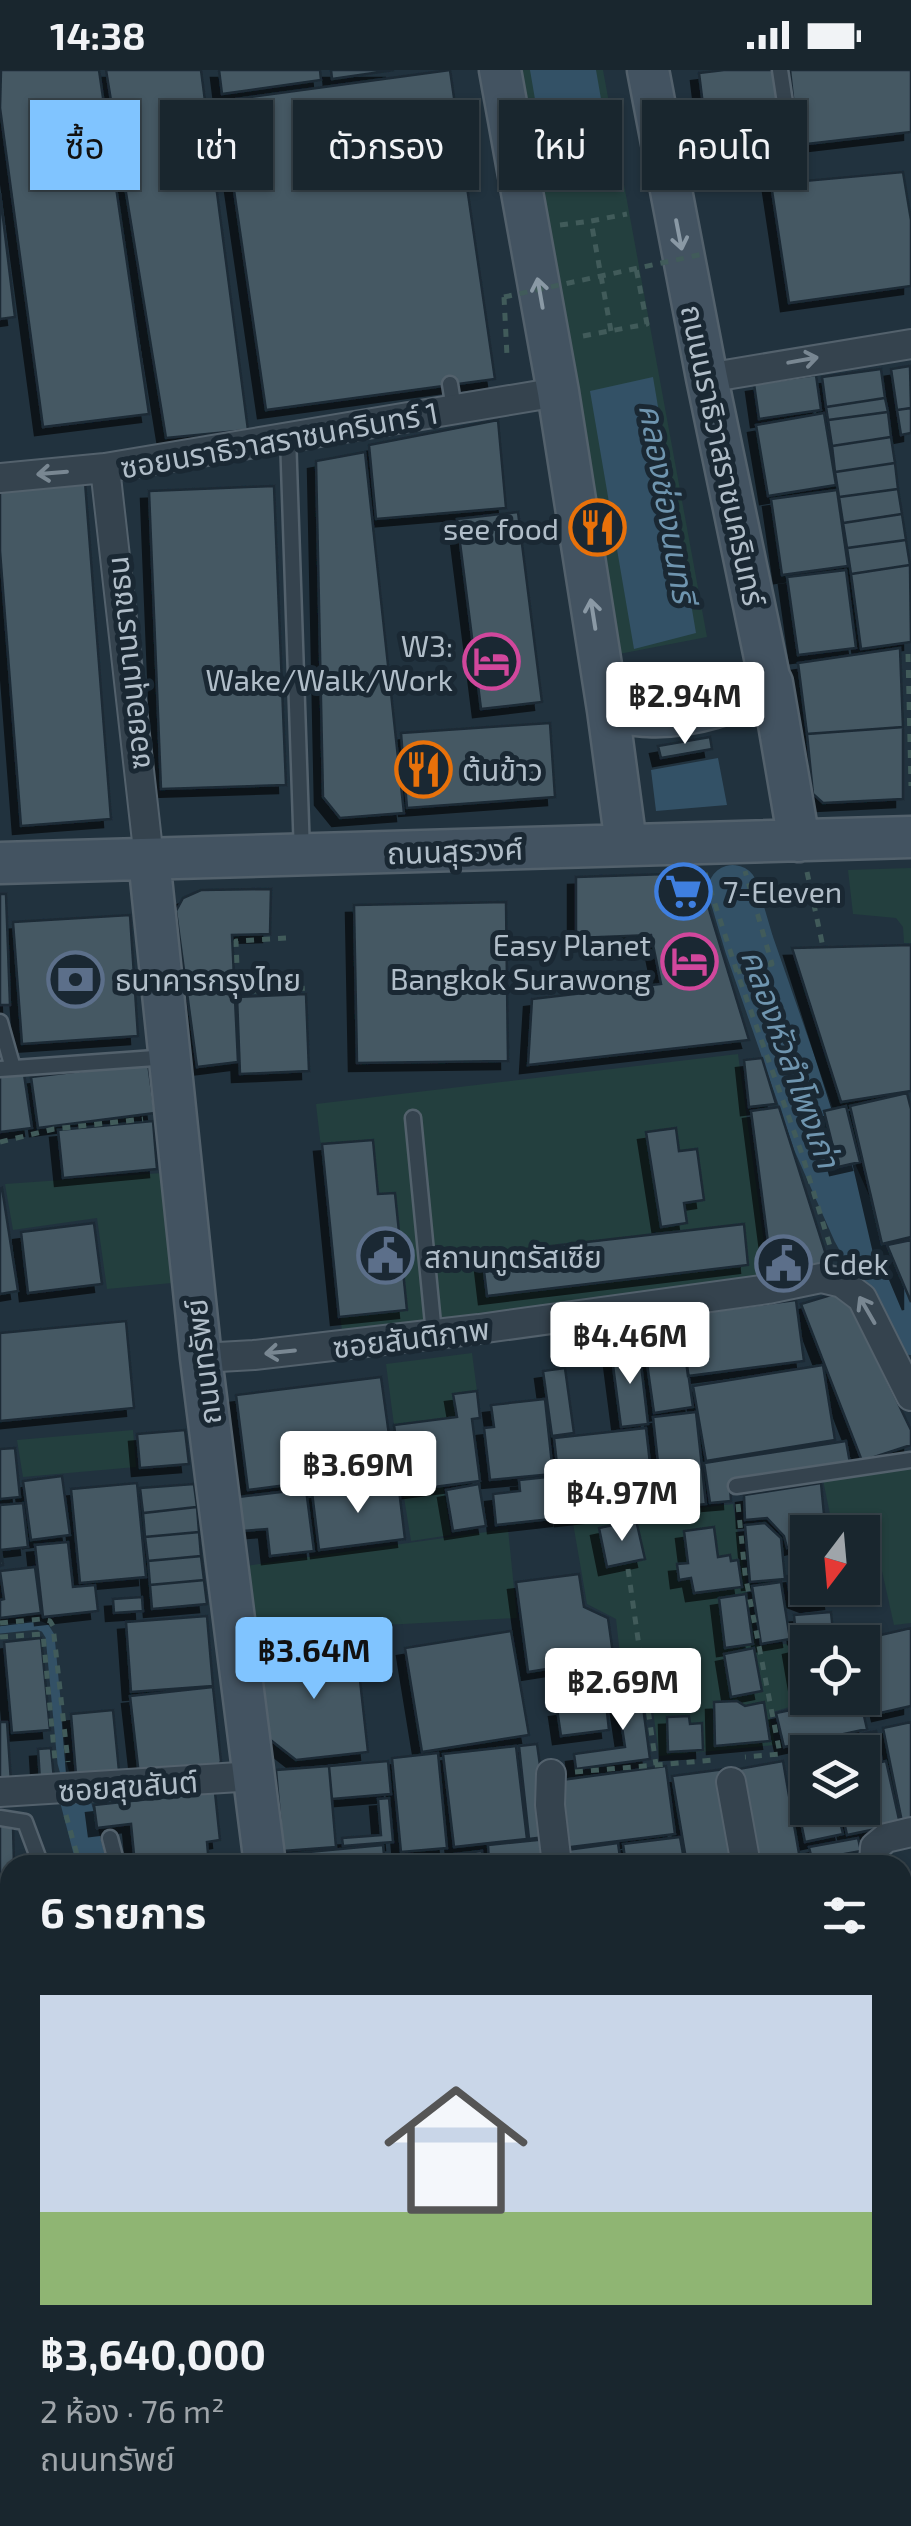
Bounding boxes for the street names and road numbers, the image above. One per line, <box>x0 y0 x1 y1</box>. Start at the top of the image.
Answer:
street label: ถนนนราธิวาสราชนครินทร์ <box>675 301 774 610</box>
street label: ซอยนราธิวาสราชนครินทร์ 1 <box>117 393 441 485</box>
street label: ซอยอนุมานราชธน <box>98 554 158 771</box>
street label: ถนนสุรวงศ์ <box>386 830 524 872</box>
street label: ถนนทรัพย์ <box>176 1297 228 1427</box>
street label: ซอยสันติภาพ <box>331 1310 491 1364</box>
street label: ซอยสุขสันต์ <box>57 1762 199 1810</box>

